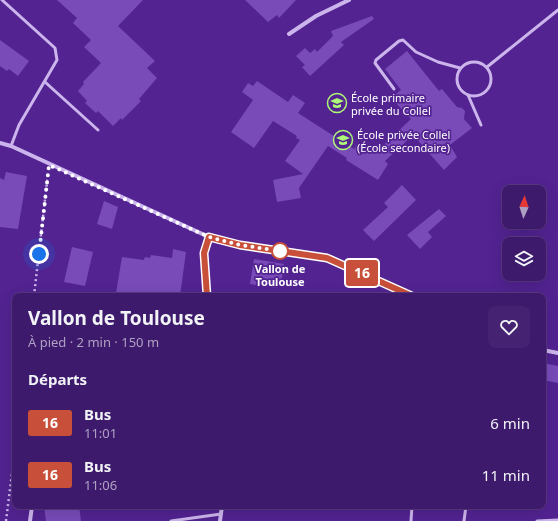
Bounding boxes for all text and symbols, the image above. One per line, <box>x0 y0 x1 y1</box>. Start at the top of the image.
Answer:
place label: École primaire privée du Collel <box>351 90 431 118</box>
school or university icon: École primaire privée du Collel <box>326 92 348 114</box>
place label: École privée Collel (École secondaire) <box>357 127 450 155</box>
school or university icon: École privée Collel (École secondaire) <box>332 129 354 151</box>
north arrow <box>502 185 546 229</box>
map controls <box>502 185 546 281</box>
button: layers <box>502 237 546 281</box>
marker: Vallon de Toulouse <box>271 242 289 260</box>
your location <box>29 244 49 264</box>
line badge: 16 <box>344 260 380 286</box>
place label: Vallon de Toulouse <box>255 261 306 289</box>
text: 16 <box>354 263 370 282</box>
text: Vallon de Toulouse <box>28 305 205 331</box>
button: heart <box>488 306 530 348</box>
text: À pied · 2 min · 150 m <box>28 333 159 351</box>
text: Départs <box>28 369 87 389</box>
text: Bus <box>84 404 111 424</box>
text: 16 <box>42 413 58 432</box>
text: 6 min <box>490 413 530 433</box>
text: 11:01 <box>84 424 117 442</box>
text: Bus <box>84 456 111 476</box>
text: 16 <box>42 465 58 484</box>
text: 11 min <box>482 465 530 485</box>
text: 11:06 <box>84 476 117 494</box>

